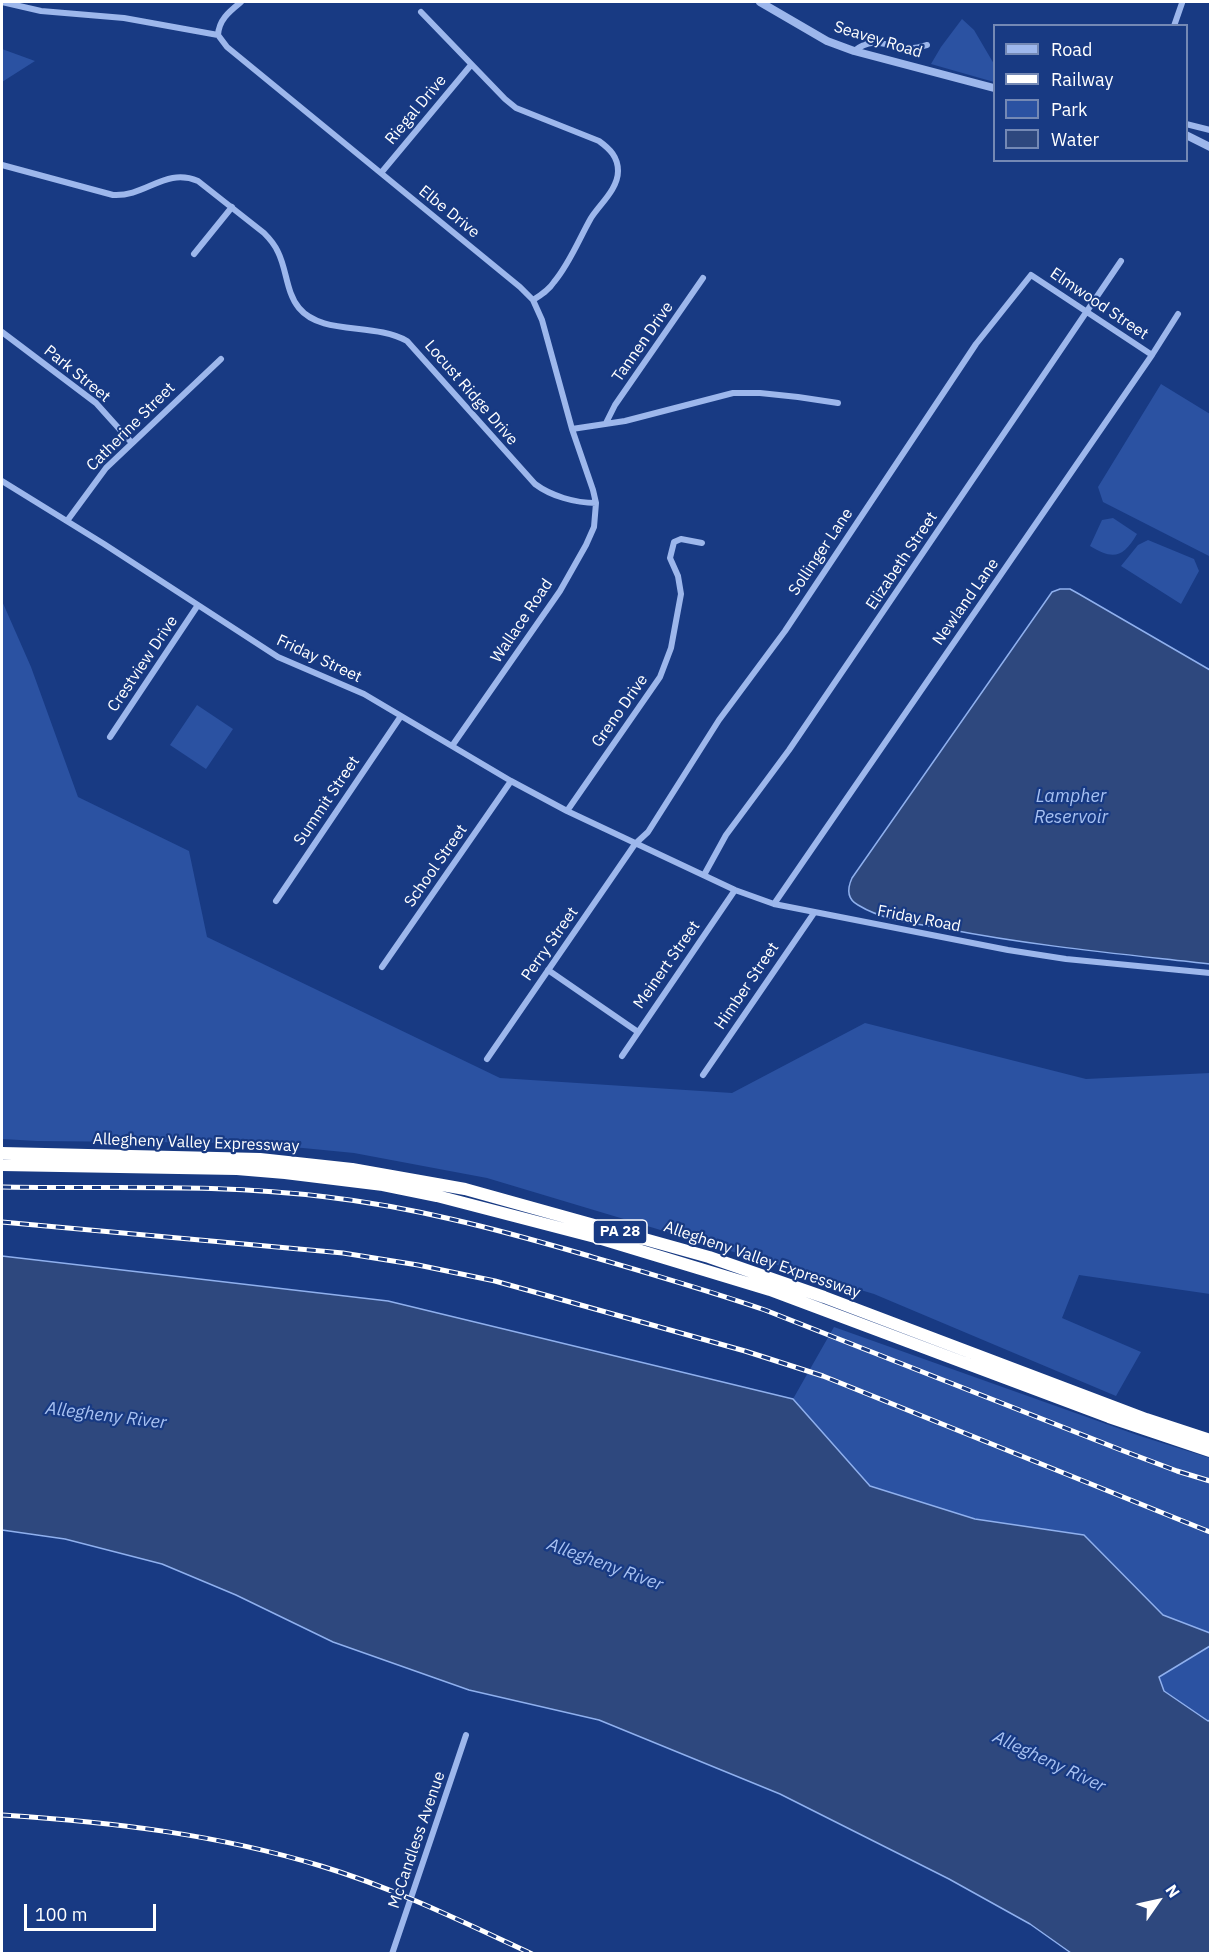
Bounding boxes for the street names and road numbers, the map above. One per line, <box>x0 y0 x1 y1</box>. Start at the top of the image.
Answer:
street label: Seavey Road <box>831 17 925 63</box>
street label: Riegal Drive <box>381 71 451 149</box>
street label: Elbe Drive <box>415 182 483 242</box>
street label: Elmwood Street <box>1046 264 1152 344</box>
street label: Tannen Drive <box>608 298 678 386</box>
street label: Locust Ridge Drive <box>420 337 522 449</box>
street label: Park Street <box>40 341 114 407</box>
street label: Catherine Street <box>83 379 179 475</box>
street label: Sollinger Lane <box>785 505 857 599</box>
street label: Elizabeth Street <box>862 508 942 614</box>
street label: Newland Lane <box>929 555 1003 649</box>
street label: Wallace Road <box>487 575 557 667</box>
street label: Crestview Drive <box>104 612 182 716</box>
street label: Friday Street <box>273 631 365 687</box>
street label: Greno Drive <box>588 671 652 751</box>
street label: Summit Street <box>290 753 364 849</box>
street label: School Street <box>400 821 472 911</box>
street label: Friday Road <box>876 901 962 937</box>
street label: Perry Street <box>518 903 582 985</box>
street label: Meinert Street <box>630 917 704 1013</box>
street label: Himber Street <box>711 939 783 1033</box>
street label: Allegheny Valley Expressway <box>92 1130 300 1156</box>
street label: Allegheny Valley Expressway <box>661 1217 863 1303</box>
road number: PA 28 <box>593 1220 647 1244</box>
street label: McCandless Avenue <box>385 1769 449 1911</box>

